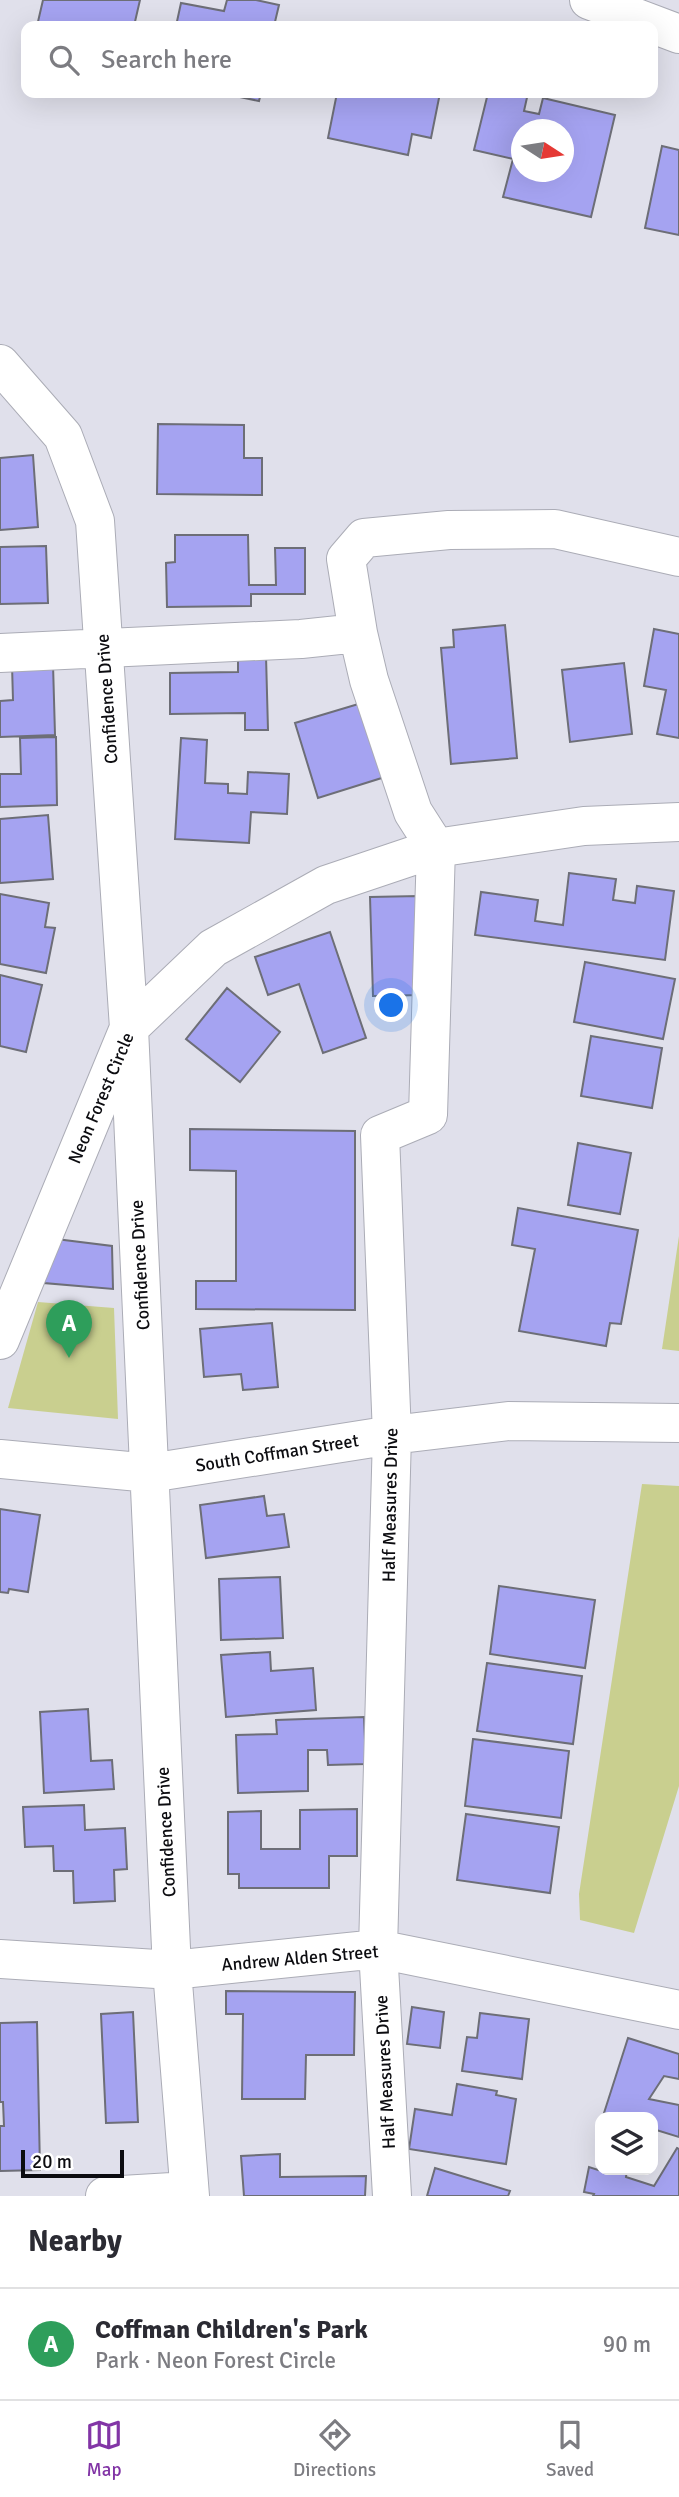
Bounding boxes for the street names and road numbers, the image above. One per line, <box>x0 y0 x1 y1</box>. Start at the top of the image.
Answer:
street label: Confidence Drive <box>91 633 123 765</box>
street label: Neon Forest Circle <box>63 1029 139 1167</box>
street label: Confidence Drive <box>126 1199 154 1331</box>
street label: Half Measures Drive <box>378 1428 402 1582</box>
street label: South Coffman Street <box>194 1429 360 1477</box>
street label: Confidence Drive <box>152 1766 180 1898</box>
street label: Andrew Alden Street <box>221 1940 379 1976</box>
street label: Half Measures Drive <box>370 1994 400 2150</box>

